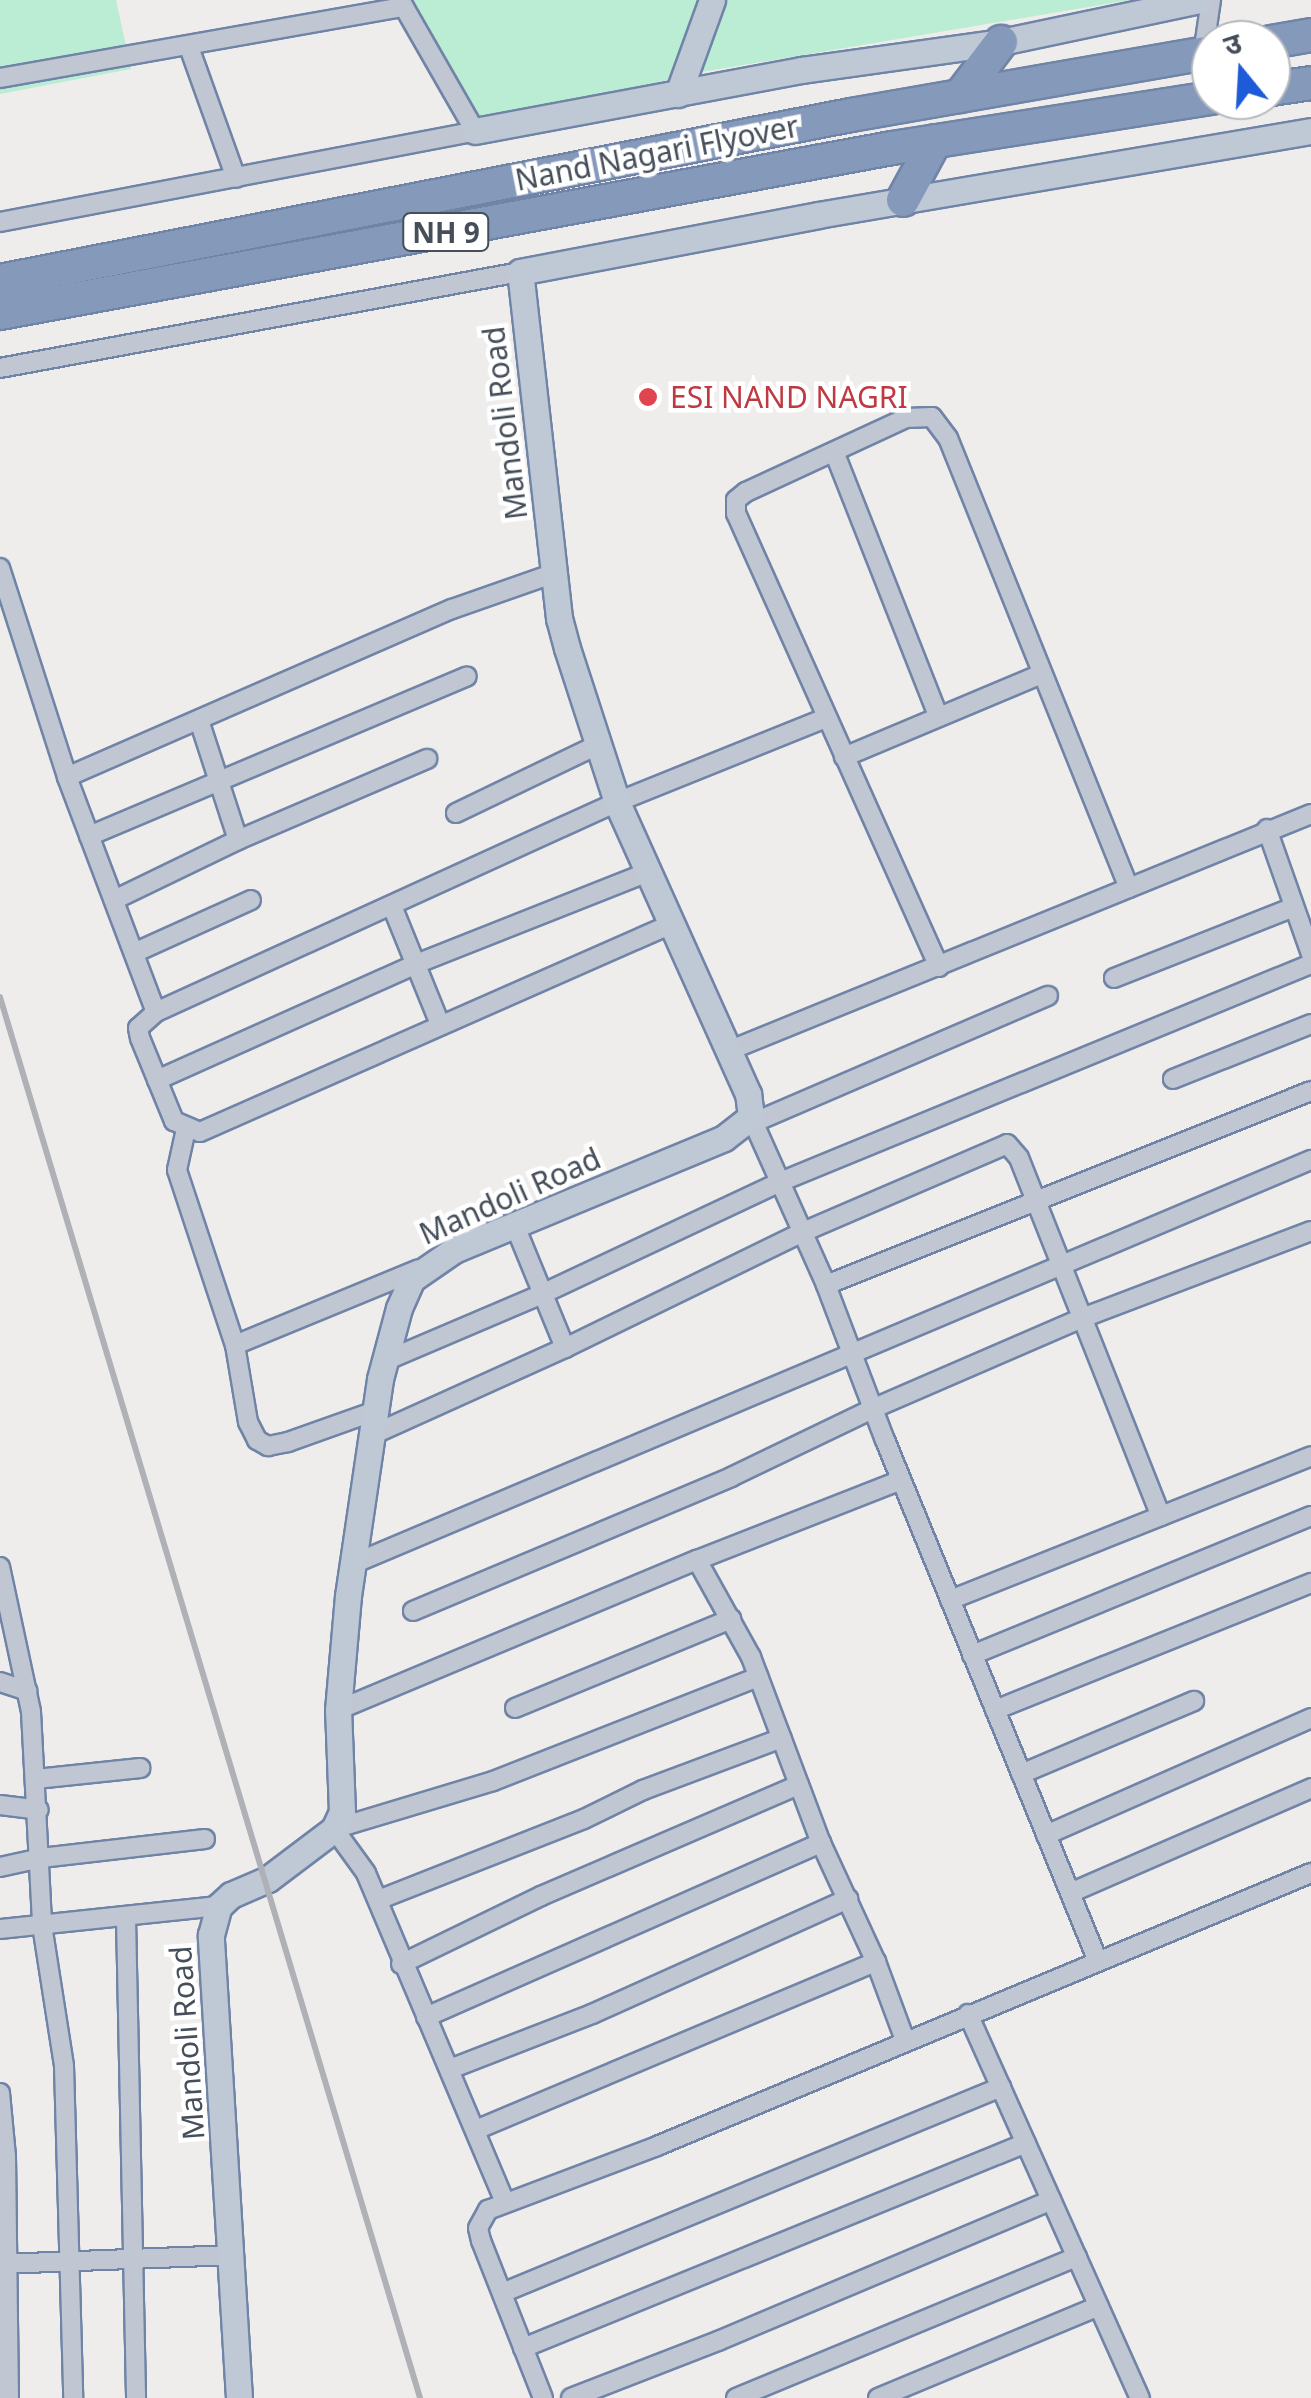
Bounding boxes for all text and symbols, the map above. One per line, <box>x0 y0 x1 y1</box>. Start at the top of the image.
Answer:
north arrow <box>1191 20 1291 120</box>
text: उ <box>1219 23 1246 64</box>
street label: Nand Nagari Flyover <box>512 108 802 198</box>
road number: NH 9 <box>401 209 491 255</box>
street label: Mandoli Road <box>475 324 535 522</box>
place label: ESI NAND NAGRI <box>670 379 908 415</box>
marker: ESI NAND NAGRI <box>635 384 661 410</box>
street label: Mandoli Road <box>414 1140 606 1252</box>
street label: Mandoli Road <box>162 1945 212 2141</box>

